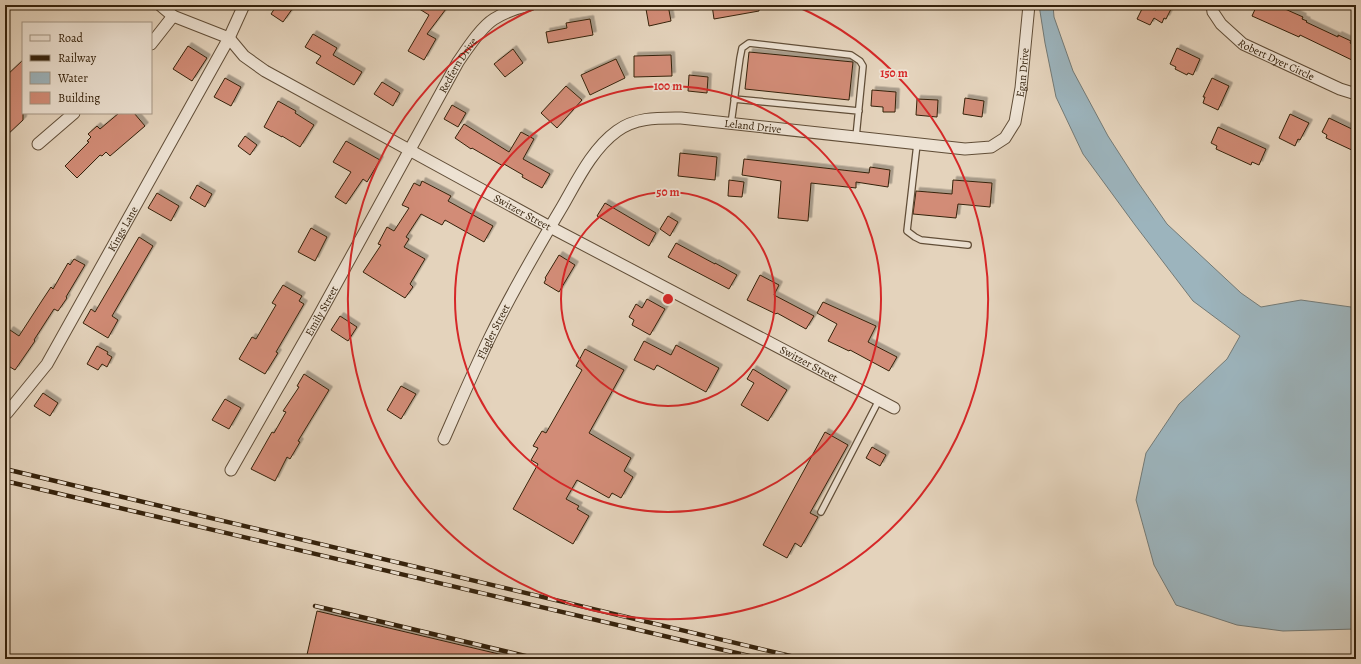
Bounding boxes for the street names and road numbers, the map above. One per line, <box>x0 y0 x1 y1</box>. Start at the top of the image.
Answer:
street label: Redfern Drive <box>435 34 481 96</box>
street label: Robert Dyer Circle <box>1234 36 1317 84</box>
street label: Egan Drive <box>1013 47 1033 98</box>
street label: Leland Drive <box>724 116 782 137</box>
street label: Switzer Street <box>491 191 554 234</box>
street label: Kings Lane <box>104 204 142 255</box>
street label: Emily Street <box>302 283 342 339</box>
street label: Flagler Street <box>473 301 514 362</box>
street label: Switzer Street <box>777 342 841 385</box>

